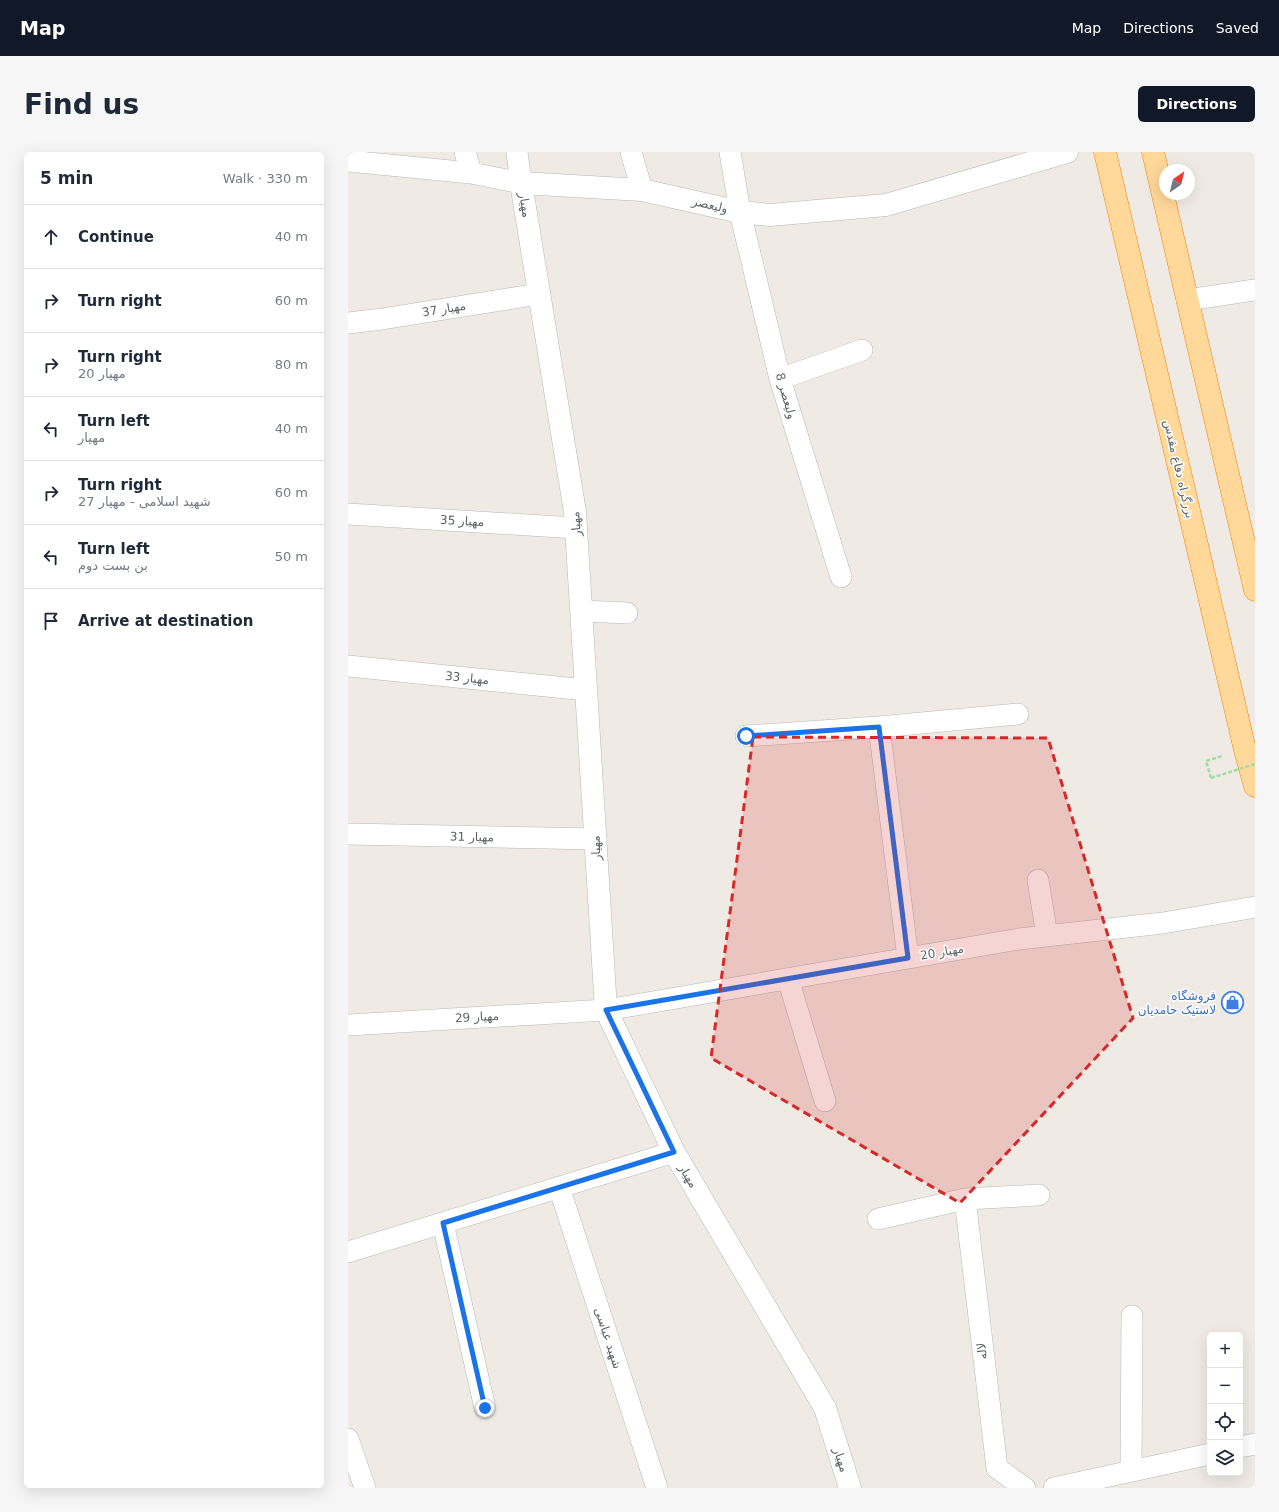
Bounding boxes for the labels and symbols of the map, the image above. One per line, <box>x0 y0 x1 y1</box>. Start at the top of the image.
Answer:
north arrow <box>1159 164 1195 200</box>
street label: مهیار <box>515 191 534 219</box>
street label: ولیعصر <box>690 194 729 217</box>
street label: مهیار 37 <box>421 299 467 320</box>
street label: ولیعصر 8 <box>772 371 799 421</box>
street label: بزرگراه دفاع مقدس <box>1160 418 1197 520</box>
street label: مهیار <box>568 511 585 538</box>
street label: مهیار 35 <box>440 513 484 530</box>
street label: مهیار 33 <box>444 669 490 688</box>
route start <box>737 727 755 745</box>
street label: مهیار 31 <box>450 830 494 845</box>
street label: مهیار <box>588 835 605 862</box>
street label: مهیار 20 <box>919 941 965 964</box>
place label: فروشگاه لاستیک حامدیان <box>1138 989 1216 1017</box>
shop icon: فروشگاه لاستیک حامدیان <box>1219 990 1245 1016</box>
street label: مهیار 29 <box>455 1009 499 1026</box>
street label: مهیار <box>674 1161 700 1191</box>
street label: شهید عباسی <box>591 1305 625 1371</box>
street label: لاله <box>974 1342 990 1360</box>
route end <box>476 1399 494 1417</box>
street label: مهیار <box>829 1445 852 1474</box>

